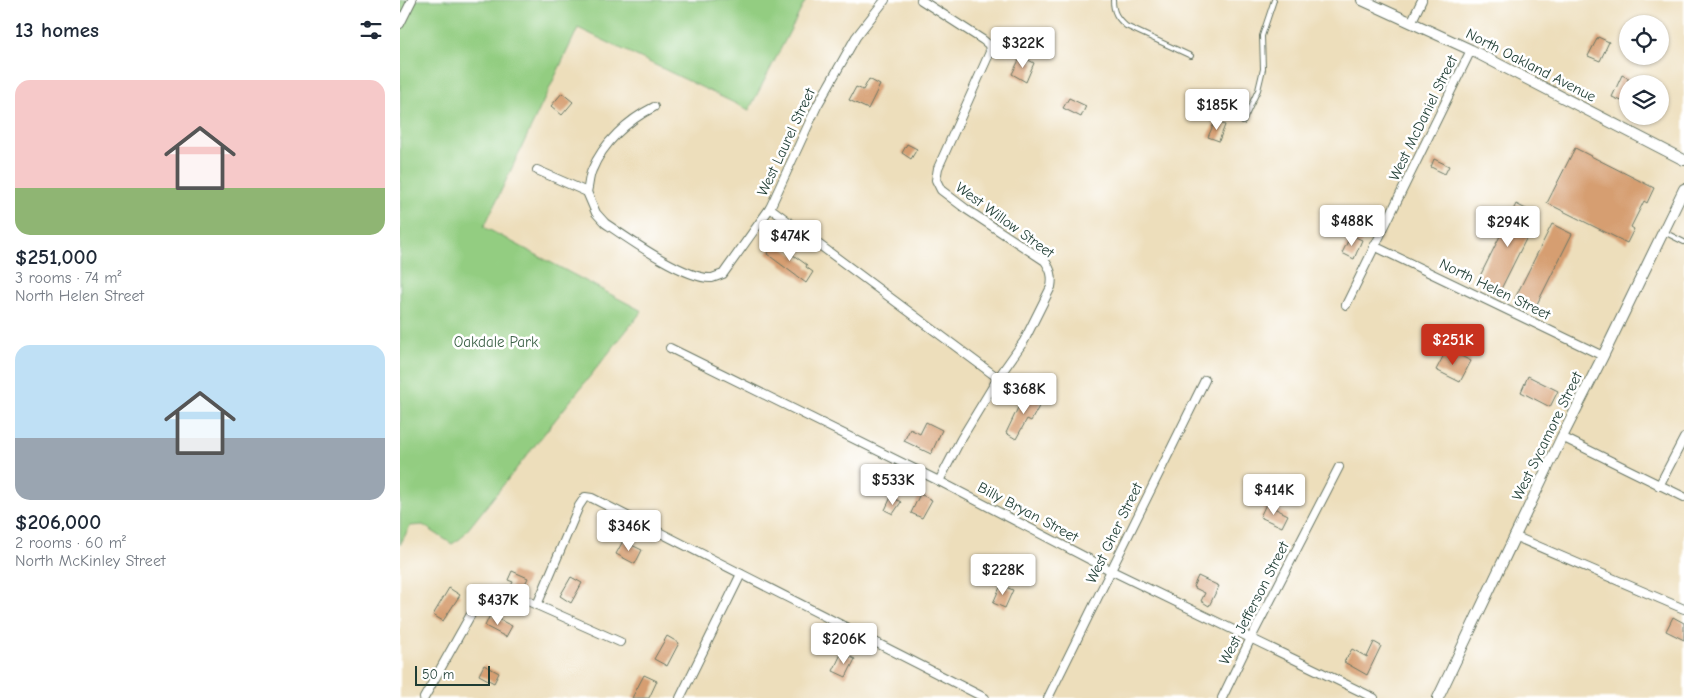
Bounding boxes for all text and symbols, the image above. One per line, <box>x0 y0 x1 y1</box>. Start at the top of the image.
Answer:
map controls <box>1619 15 1669 125</box>
button: locate <box>1619 15 1669 65</box>
icon: filters <box>357 16 385 44</box>
text: 13 homes <box>15 18 99 42</box>
street label: North Oakland Avenue <box>1463 24 1600 106</box>
pin: $322K <box>988 27 1058 69</box>
text: $322K <box>1002 34 1044 52</box>
street label: West McDaniel Street <box>1385 52 1461 184</box>
button: layers <box>1619 75 1669 125</box>
street label: West Laurel Street <box>753 85 819 199</box>
pin: $185K <box>1182 88 1252 131</box>
text: $185K <box>1196 96 1238 114</box>
icon: home <box>155 113 245 203</box>
street label: West Willow Street <box>952 178 1058 262</box>
pin: $488K <box>1317 204 1387 247</box>
pin: $294K <box>1473 206 1543 248</box>
text: $488K <box>1331 212 1373 230</box>
text: $294K <box>1487 213 1529 231</box>
pin: $474K <box>755 220 825 262</box>
text: $474K <box>770 227 810 245</box>
text: $251,000 <box>15 245 98 269</box>
street label: North Helen Street <box>1437 254 1554 324</box>
text: 3 rooms · 74 m² <box>15 269 121 287</box>
text: North Helen Street <box>15 287 144 305</box>
pin: $251K <box>1418 324 1488 366</box>
text: $251K <box>1432 331 1474 349</box>
park label: Oakdale Park <box>454 333 539 351</box>
street label: West Sycamore Street <box>1508 368 1586 503</box>
pin: $368K <box>989 372 1059 415</box>
icon: home <box>155 378 245 468</box>
text: $368K <box>1002 380 1046 398</box>
pin: $533K <box>858 464 928 506</box>
text: $533K <box>872 471 914 489</box>
pin: $414K <box>1239 474 1309 516</box>
street label: Billy Bryan Street <box>975 478 1082 546</box>
street label: West Gher Street <box>1082 479 1146 586</box>
text: $414K <box>1254 481 1294 499</box>
text: $206,000 <box>15 510 101 534</box>
pin: $346K <box>594 510 664 552</box>
text: $346K <box>608 517 650 535</box>
text: 2 rooms · 60 m² <box>15 534 126 552</box>
street label: West Jefferson Street <box>1215 538 1293 668</box>
text: North McKinley Street <box>15 552 165 570</box>
pin: $228K <box>968 554 1038 596</box>
text: $228K <box>982 561 1024 579</box>
pin: $437K <box>463 584 533 626</box>
text: $437K <box>477 591 519 609</box>
pin: $206K <box>809 622 879 665</box>
text: $206K <box>822 630 866 648</box>
scale bar <box>415 663 490 686</box>
text: 50 m <box>422 666 454 683</box>

